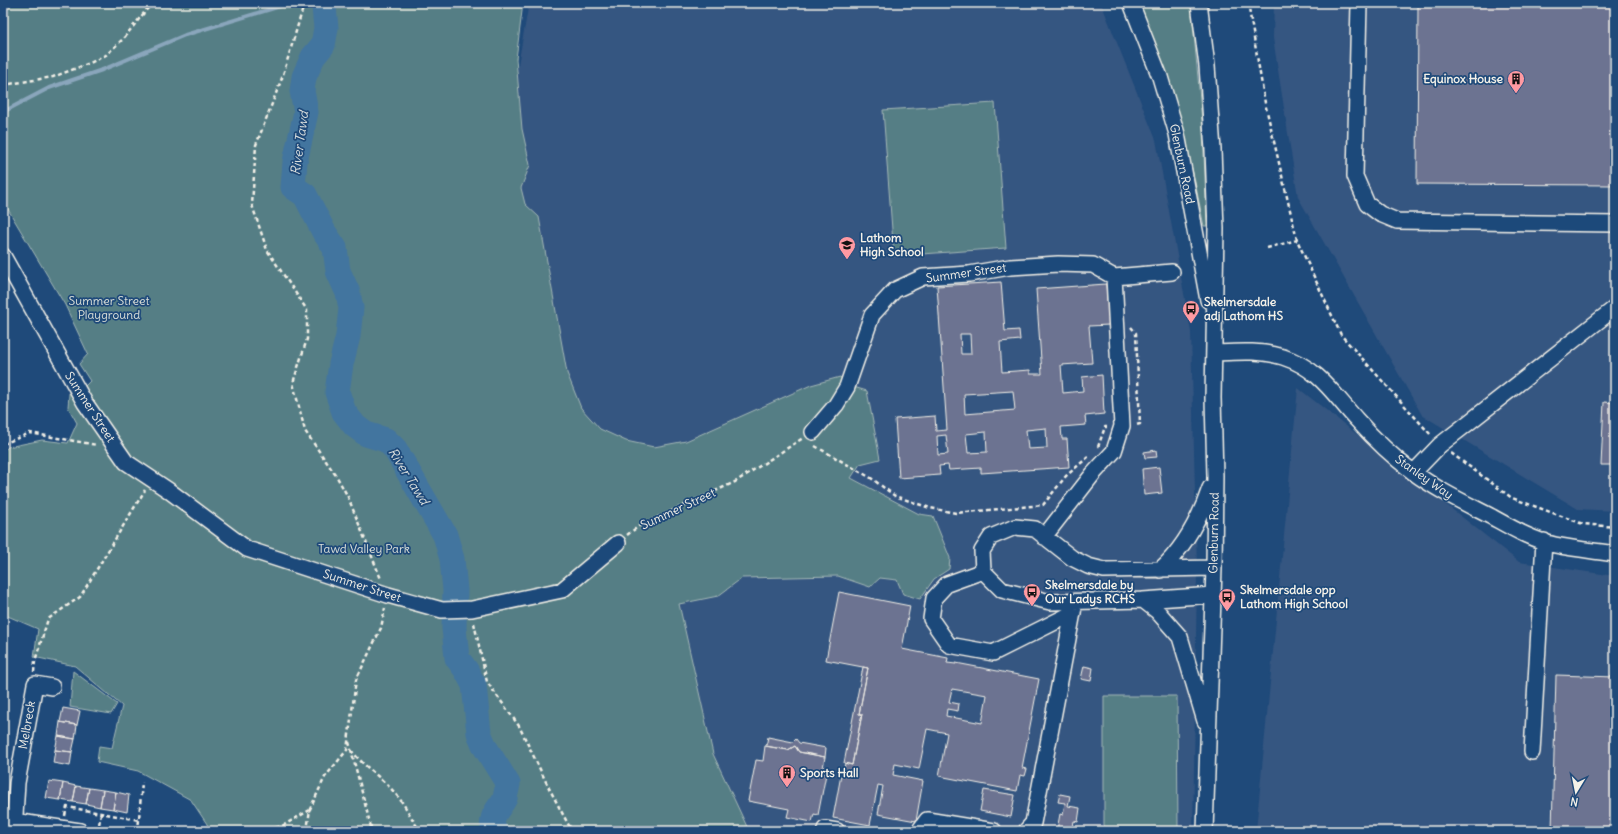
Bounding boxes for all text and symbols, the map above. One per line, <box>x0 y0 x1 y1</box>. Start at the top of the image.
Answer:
building icon: Equinox House <box>1506 69 1526 94</box>
place label: Equinox House <box>1423 71 1504 87</box>
water label: River Tawd <box>287 108 313 176</box>
street label: Glenburn Road <box>1167 123 1198 205</box>
place label: Lathom High School <box>860 230 924 260</box>
school or university icon: Lathom High School <box>837 235 857 260</box>
street label: Summer Street <box>925 259 1007 286</box>
park label: Summer Street Playground <box>69 293 149 322</box>
place label: Skelmersdale adj Lathom HS <box>1204 294 1283 323</box>
bus stop icon: Skelmersdale adj Lathom HS <box>1181 299 1201 324</box>
street label: Summer Street <box>62 369 119 445</box>
water label: River Tawd <box>384 445 434 510</box>
street label: Stanley Way <box>1392 451 1456 502</box>
street label: Summer Street <box>638 485 718 532</box>
street label: Glenburn Road <box>1205 492 1222 574</box>
park label: Tawd Valley Park <box>318 541 410 556</box>
street label: Summer Street <box>321 566 403 605</box>
place label: Skelmersdale by Our Ladys RCHS <box>1045 577 1135 607</box>
bus stop icon: Skelmersdale by Our Ladys RCHS <box>1022 582 1042 607</box>
place label: Skelmersdale opp Lathom High School <box>1240 582 1348 612</box>
bus stop icon: Skelmersdale opp Lathom High School <box>1217 587 1237 612</box>
street label: Melbreck <box>15 700 38 750</box>
building icon: Sports Hall <box>777 763 797 788</box>
place label: Sports Hall <box>800 765 859 781</box>
north arrow <box>1556 772 1596 812</box>
text: N <box>1569 794 1579 809</box>

